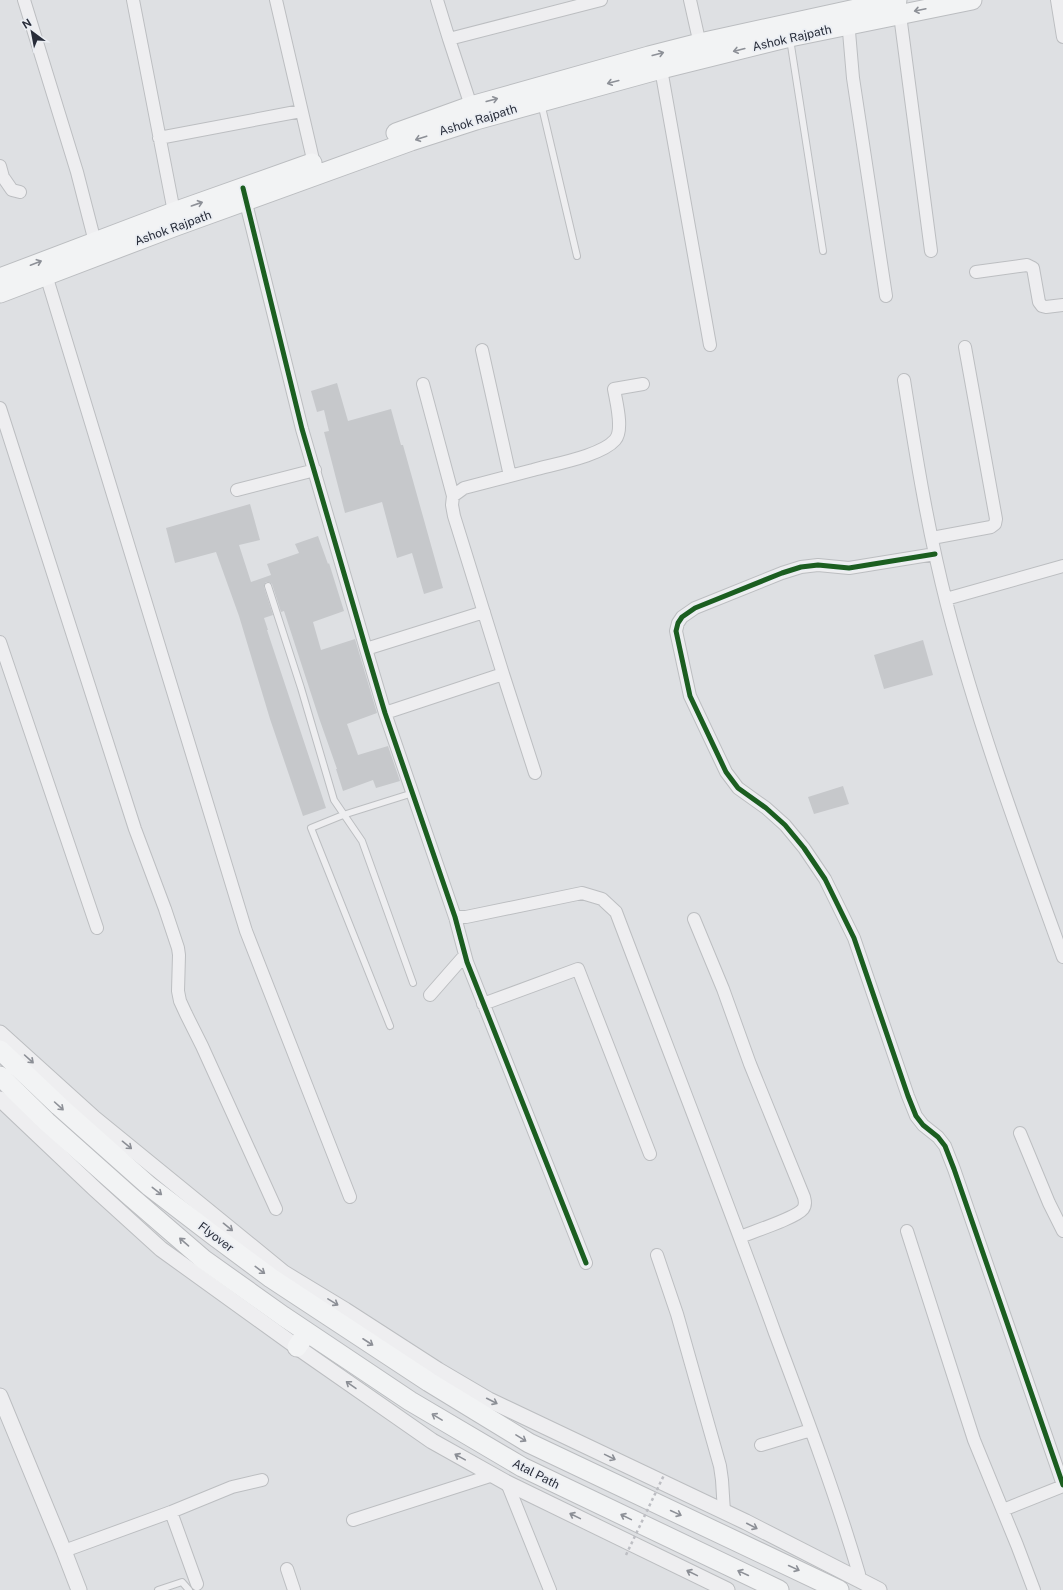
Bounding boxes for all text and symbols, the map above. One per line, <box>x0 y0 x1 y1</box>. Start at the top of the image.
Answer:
one-way arrow <box>914 7 927 15</box>
north arrow <box>12 12 52 52</box>
text: N <box>20 16 34 31</box>
street label: Ashok Rajpath <box>751 22 833 54</box>
one-way arrow <box>733 47 746 54</box>
one-way arrow <box>651 50 664 58</box>
one-way arrow <box>606 78 619 86</box>
one-way arrow <box>485 96 498 103</box>
street label: Ashok Rajpath <box>437 101 519 138</box>
one-way arrow <box>414 135 427 142</box>
one-way arrow <box>191 199 203 207</box>
street label: Ashok Rajpath <box>133 208 213 248</box>
one-way arrow <box>30 259 42 267</box>
one-way arrow <box>24 1054 34 1064</box>
one-way arrow <box>54 1101 64 1110</box>
one-way arrow <box>121 1140 132 1149</box>
one-way arrow <box>151 1187 162 1196</box>
street label: Flyover <box>195 1219 237 1255</box>
one-way arrow <box>222 1222 233 1231</box>
one-way arrow <box>179 1238 190 1247</box>
one-way arrow <box>255 1266 266 1274</box>
one-way arrow <box>327 1299 339 1307</box>
one-way arrow <box>362 1338 373 1346</box>
one-way arrow <box>346 1381 357 1389</box>
one-way arrow <box>486 1398 498 1405</box>
one-way arrow <box>431 1413 443 1421</box>
one-way arrow <box>515 1434 526 1442</box>
one-way arrow <box>454 1452 466 1460</box>
one-way arrow <box>603 1454 615 1461</box>
street label: Atal Path <box>510 1456 562 1492</box>
one-way arrow <box>670 1510 682 1517</box>
one-way arrow <box>570 1512 582 1519</box>
one-way arrow <box>620 1513 632 1520</box>
one-way arrow <box>746 1522 758 1530</box>
one-way arrow <box>787 1565 799 1572</box>
one-way arrow <box>686 1569 698 1576</box>
one-way arrow <box>738 1569 750 1576</box>

